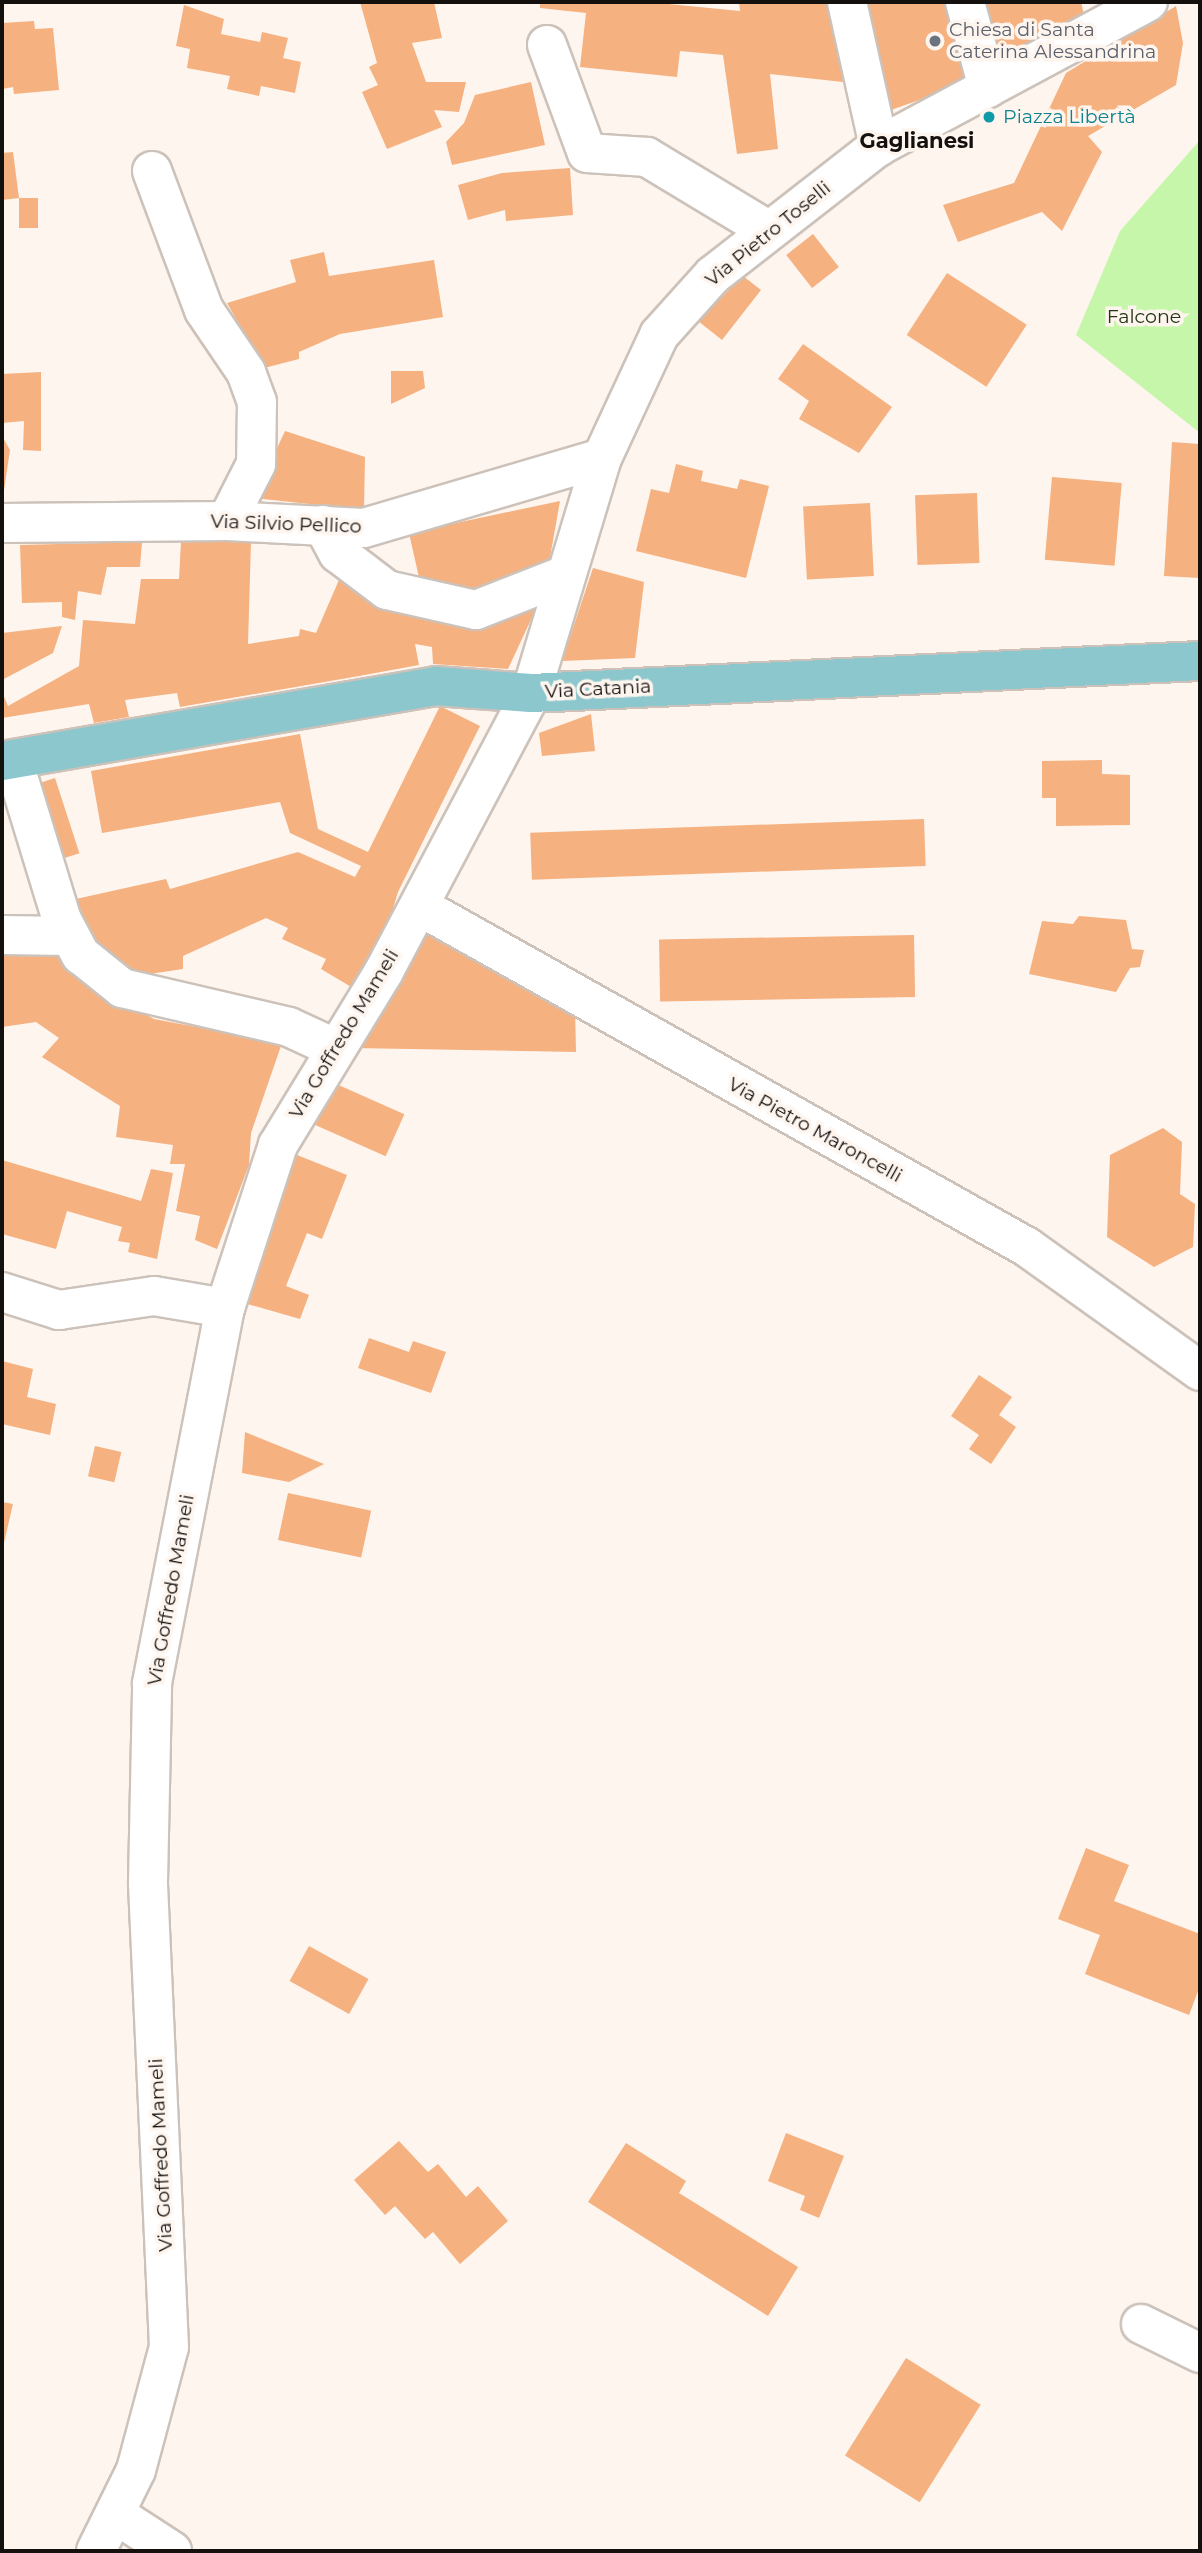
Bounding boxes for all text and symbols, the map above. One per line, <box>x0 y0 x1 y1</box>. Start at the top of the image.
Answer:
place label: Chiesa di Santa Caterina Alessandrina <box>949 19 1156 63</box>
marker: Chiesa di Santa Caterina Alessandrina <box>927 33 943 49</box>
place label: Piazza Libertà <box>1003 106 1136 128</box>
marker: Piazza Libertà <box>981 109 997 125</box>
district label: Gaglianesi <box>860 128 974 154</box>
street label: Via Pietro Toselli <box>701 177 835 291</box>
park label: Falcone <box>1107 306 1181 328</box>
street label: Via Silvio Pellico <box>210 510 362 538</box>
street label: Via Catania <box>544 675 652 703</box>
street label: Via Goffredo Mameli <box>284 945 404 1123</box>
street label: Via Pietro Maroncelli <box>724 1073 906 1187</box>
street label: Via Goffredo Mameli <box>143 1493 199 1687</box>
street label: Via Goffredo Mameli <box>145 2058 177 2252</box>

